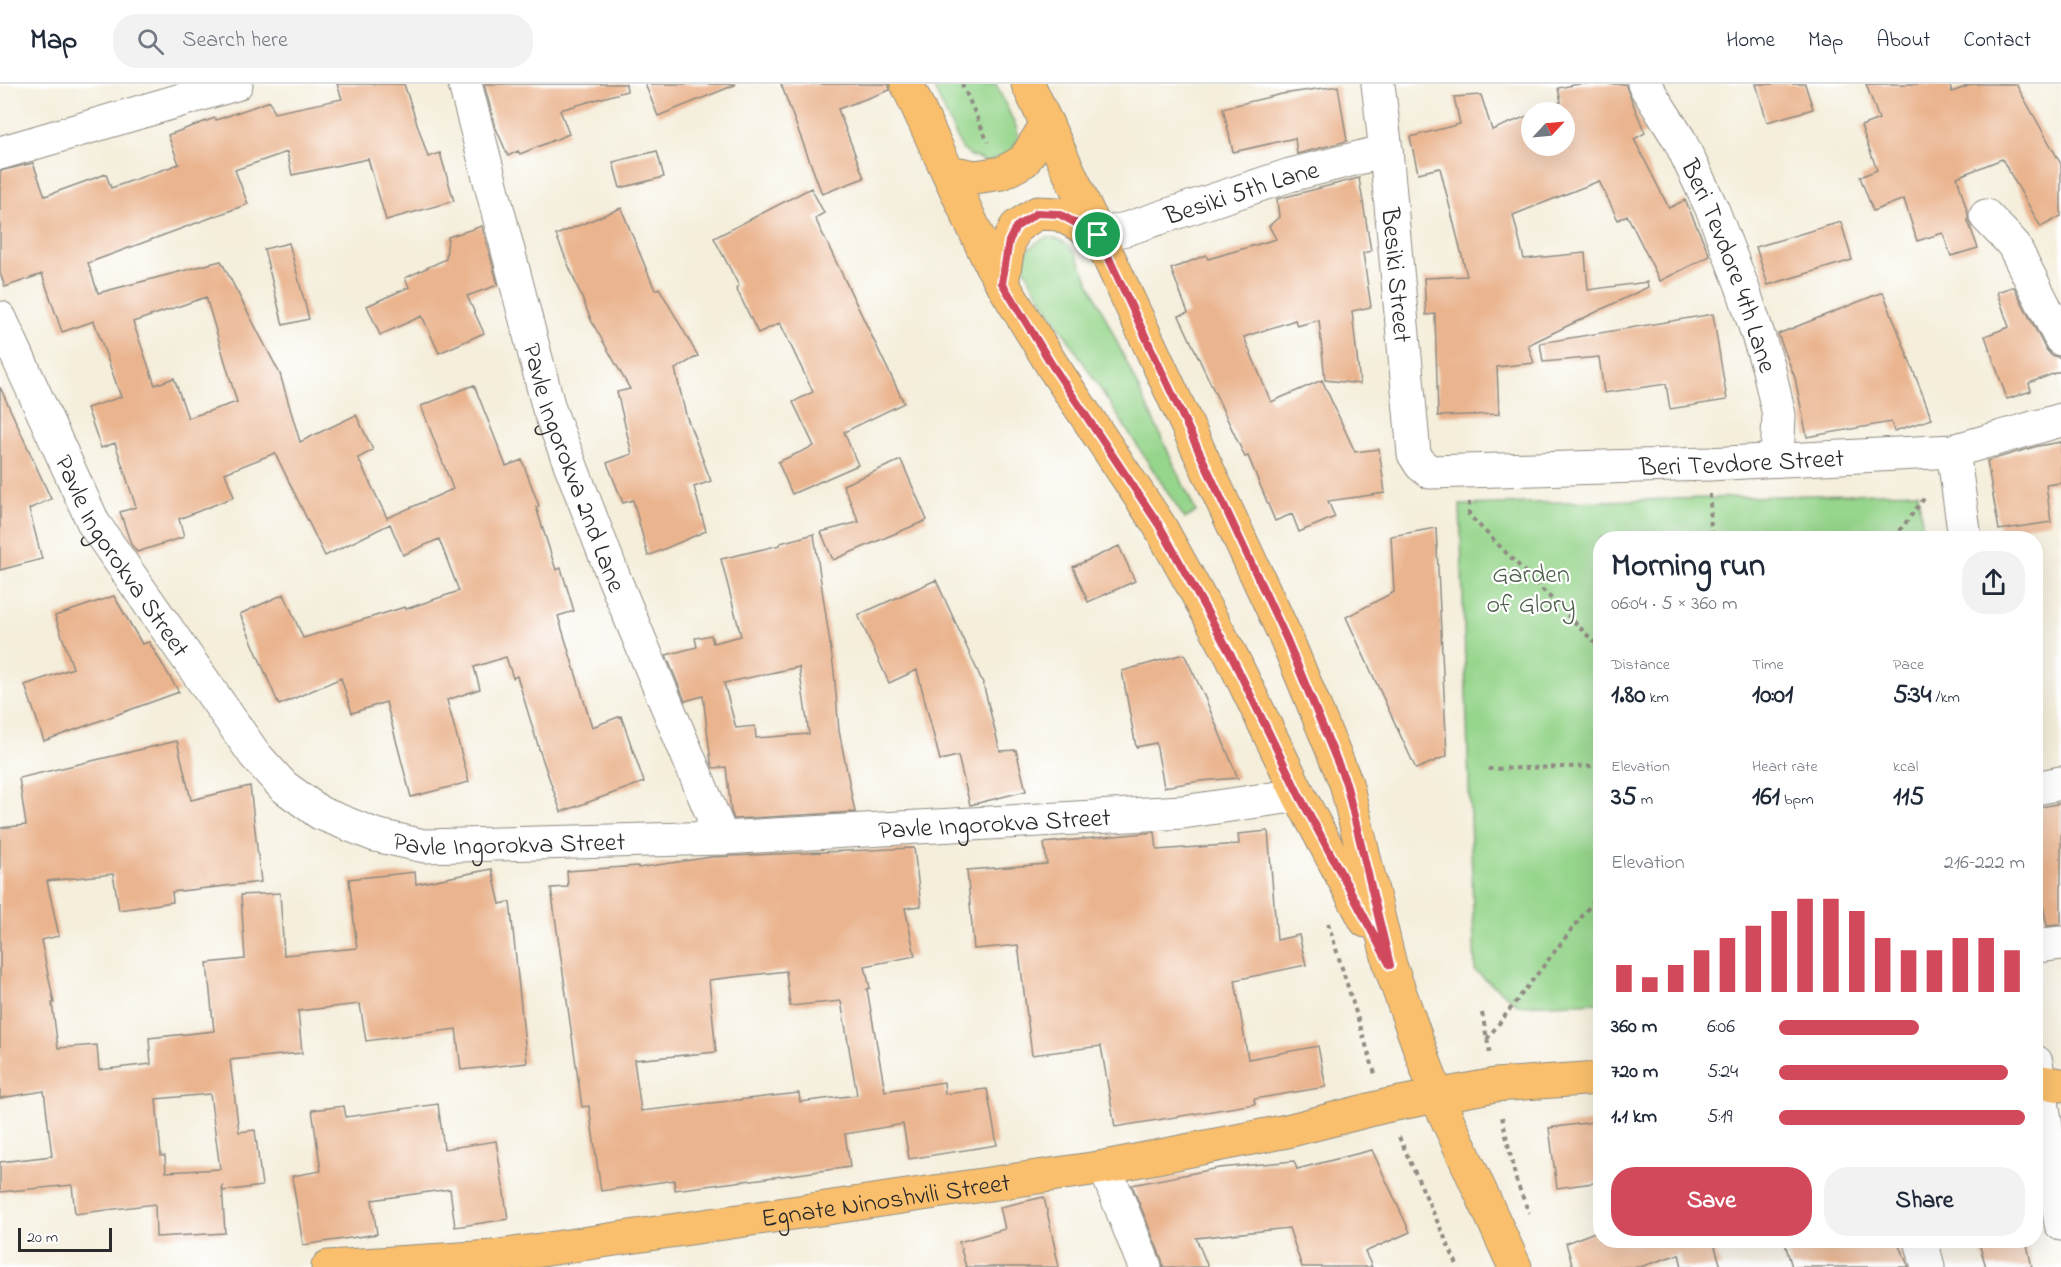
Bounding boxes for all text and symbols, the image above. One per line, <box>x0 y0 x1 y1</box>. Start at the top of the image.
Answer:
search box <box>113 14 533 68</box>
text: Map <box>30 21 77 62</box>
icon: search <box>134 25 167 58</box>
text: Search here <box>182 25 288 57</box>
text: Home <box>1726 26 1775 56</box>
text: Map <box>1808 26 1843 56</box>
text: About <box>1876 26 1930 56</box>
text: Contact <box>1963 26 2031 56</box>
north arrow <box>1521 102 1575 156</box>
map controls <box>1521 102 1575 156</box>
street label: Besiki 5th Lane <box>1159 152 1324 237</box>
street label: Beri Tevdore 4th Lane <box>1669 153 1785 378</box>
street label: Besiki Street <box>1369 205 1420 345</box>
pin <box>1072 209 1123 260</box>
icon: arrive <box>1081 218 1114 251</box>
street label: Pavle Ingorokva 2nd Lane <box>511 339 634 599</box>
street label: Beri Tevdore Street <box>1638 441 1845 488</box>
street label: Pavle Ingorokva Street <box>43 449 198 666</box>
text: Morning run <box>1611 543 1765 591</box>
button: share <box>1962 551 2025 614</box>
park label: Garden of Glory <box>1487 557 1575 625</box>
text: 06:04 · 5 × 360 m <box>1611 590 1737 619</box>
text: Distance <box>1611 653 1670 677</box>
text: Time <box>1752 653 1784 677</box>
text: Pace <box>1893 653 1924 677</box>
text: 1.80 <box>1611 677 1646 715</box>
text: 10:01 <box>1752 677 1793 715</box>
text: 5:34 <box>1893 677 1932 715</box>
text: km <box>1646 686 1669 710</box>
text: /km <box>1932 686 1960 710</box>
text: Elevation <box>1611 755 1670 779</box>
text: Heart rate <box>1752 755 1818 779</box>
text: kcal <box>1893 755 1918 779</box>
text: 35 <box>1611 779 1637 817</box>
text: 161 <box>1752 779 1780 817</box>
text: 115 <box>1893 779 1924 817</box>
text: m <box>1637 788 1653 812</box>
text: bpm <box>1780 788 1814 812</box>
street label: Pavle Ingorokva Street <box>877 800 1112 851</box>
street label: Pavle Ingorokva Street <box>389 824 626 868</box>
text: Elevation <box>1611 849 1685 878</box>
text: 216–222 m <box>1944 849 2025 878</box>
text: 360 m <box>1611 1013 1657 1042</box>
text: 6:06 <box>1707 1013 1735 1042</box>
text: 720 m <box>1611 1058 1658 1087</box>
text: 5:24 <box>1707 1058 1738 1087</box>
text: 1.1 km <box>1611 1103 1657 1132</box>
text: 5:19 <box>1707 1103 1733 1132</box>
street label: Egnate Ninoshvili Street <box>759 1165 1013 1239</box>
button: Save <box>1611 1167 1812 1236</box>
button: Share <box>1824 1167 2025 1236</box>
scale bar <box>18 1225 112 1252</box>
text: 20 m <box>27 1226 58 1250</box>

